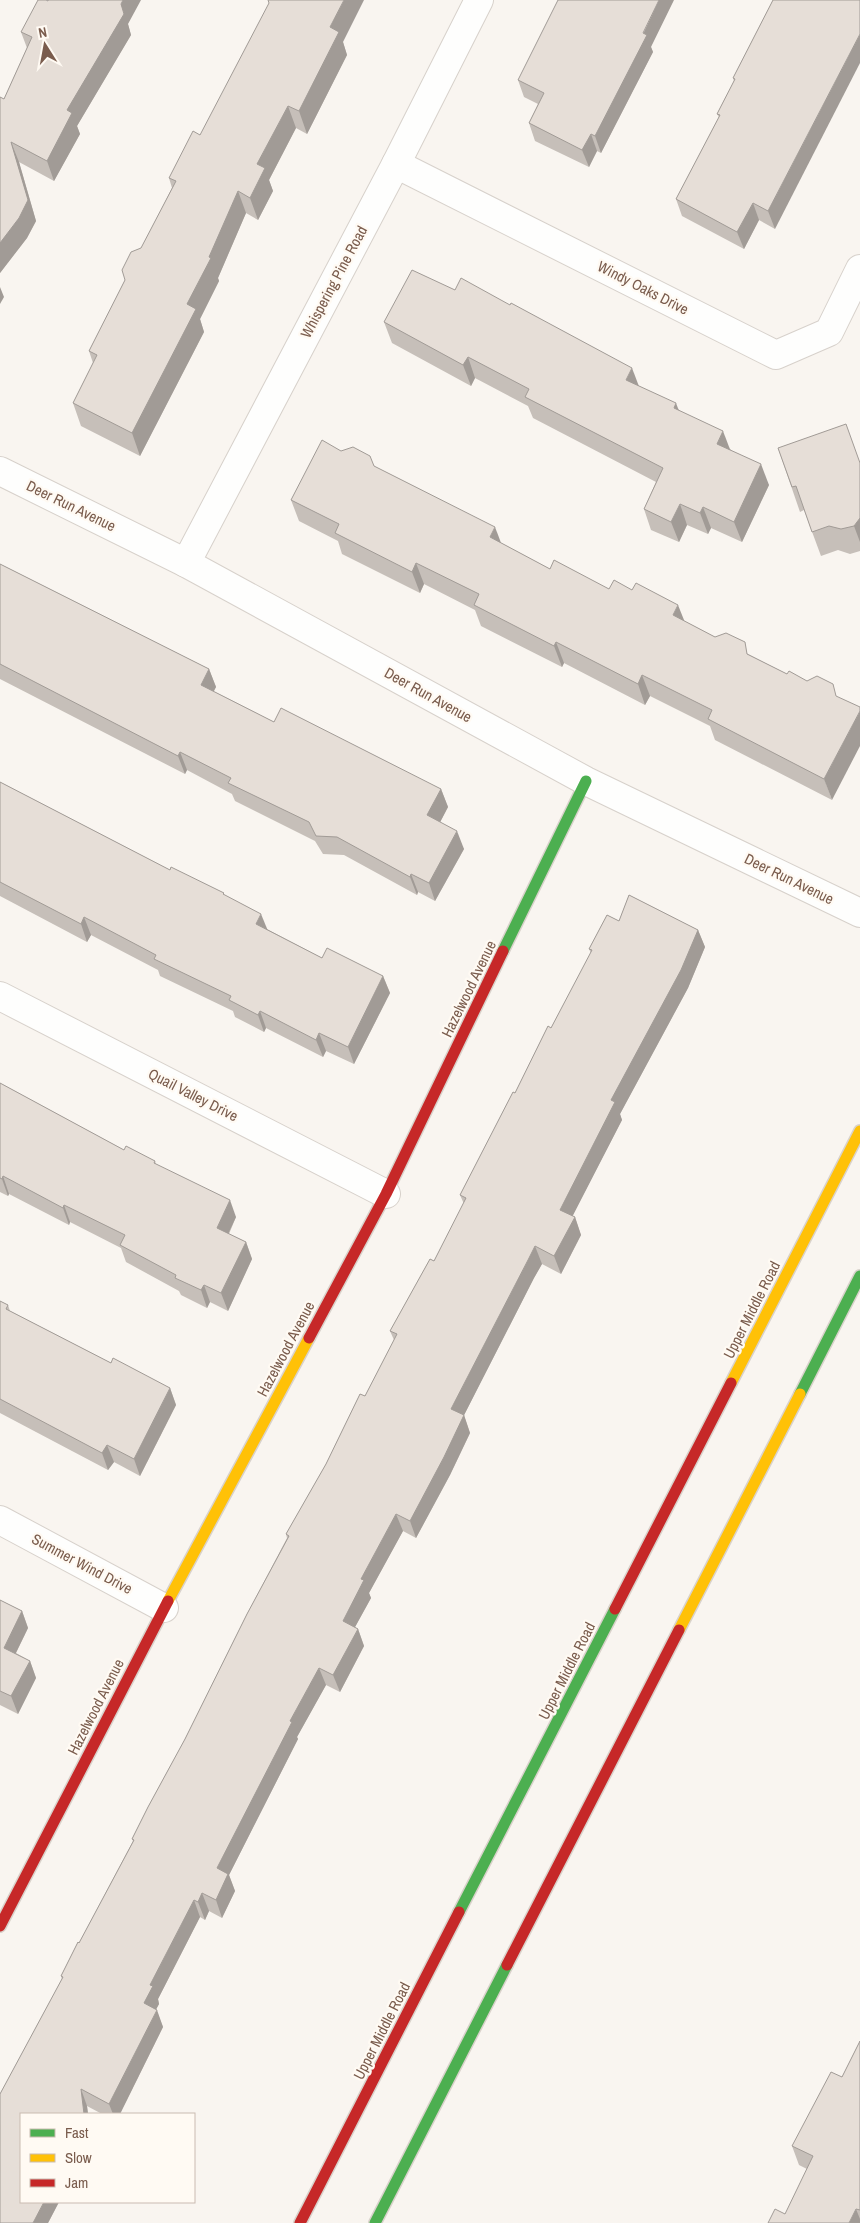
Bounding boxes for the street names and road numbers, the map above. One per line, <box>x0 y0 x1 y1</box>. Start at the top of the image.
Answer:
street label: Whispering Pine Road <box>295 222 372 342</box>
street label: Windy Oaks Drive <box>594 256 693 320</box>
street label: Deer Run Avenue <box>23 475 120 536</box>
street label: Deer Run Avenue <box>381 662 476 727</box>
street label: Deer Run Avenue <box>741 848 838 909</box>
street label: Hazelwood Avenue <box>436 937 501 1041</box>
street label: Quail Valley Drive <box>145 1063 242 1126</box>
street label: Upper Middle Road <box>718 1257 785 1362</box>
street label: Hazelwood Avenue <box>252 1297 320 1400</box>
street label: Summer Wind Drive <box>28 1528 136 1599</box>
street label: Upper Middle Road <box>533 1618 600 1723</box>
street label: Hazelwood Avenue <box>62 1655 129 1758</box>
street label: Upper Middle Road <box>348 1978 415 2083</box>

